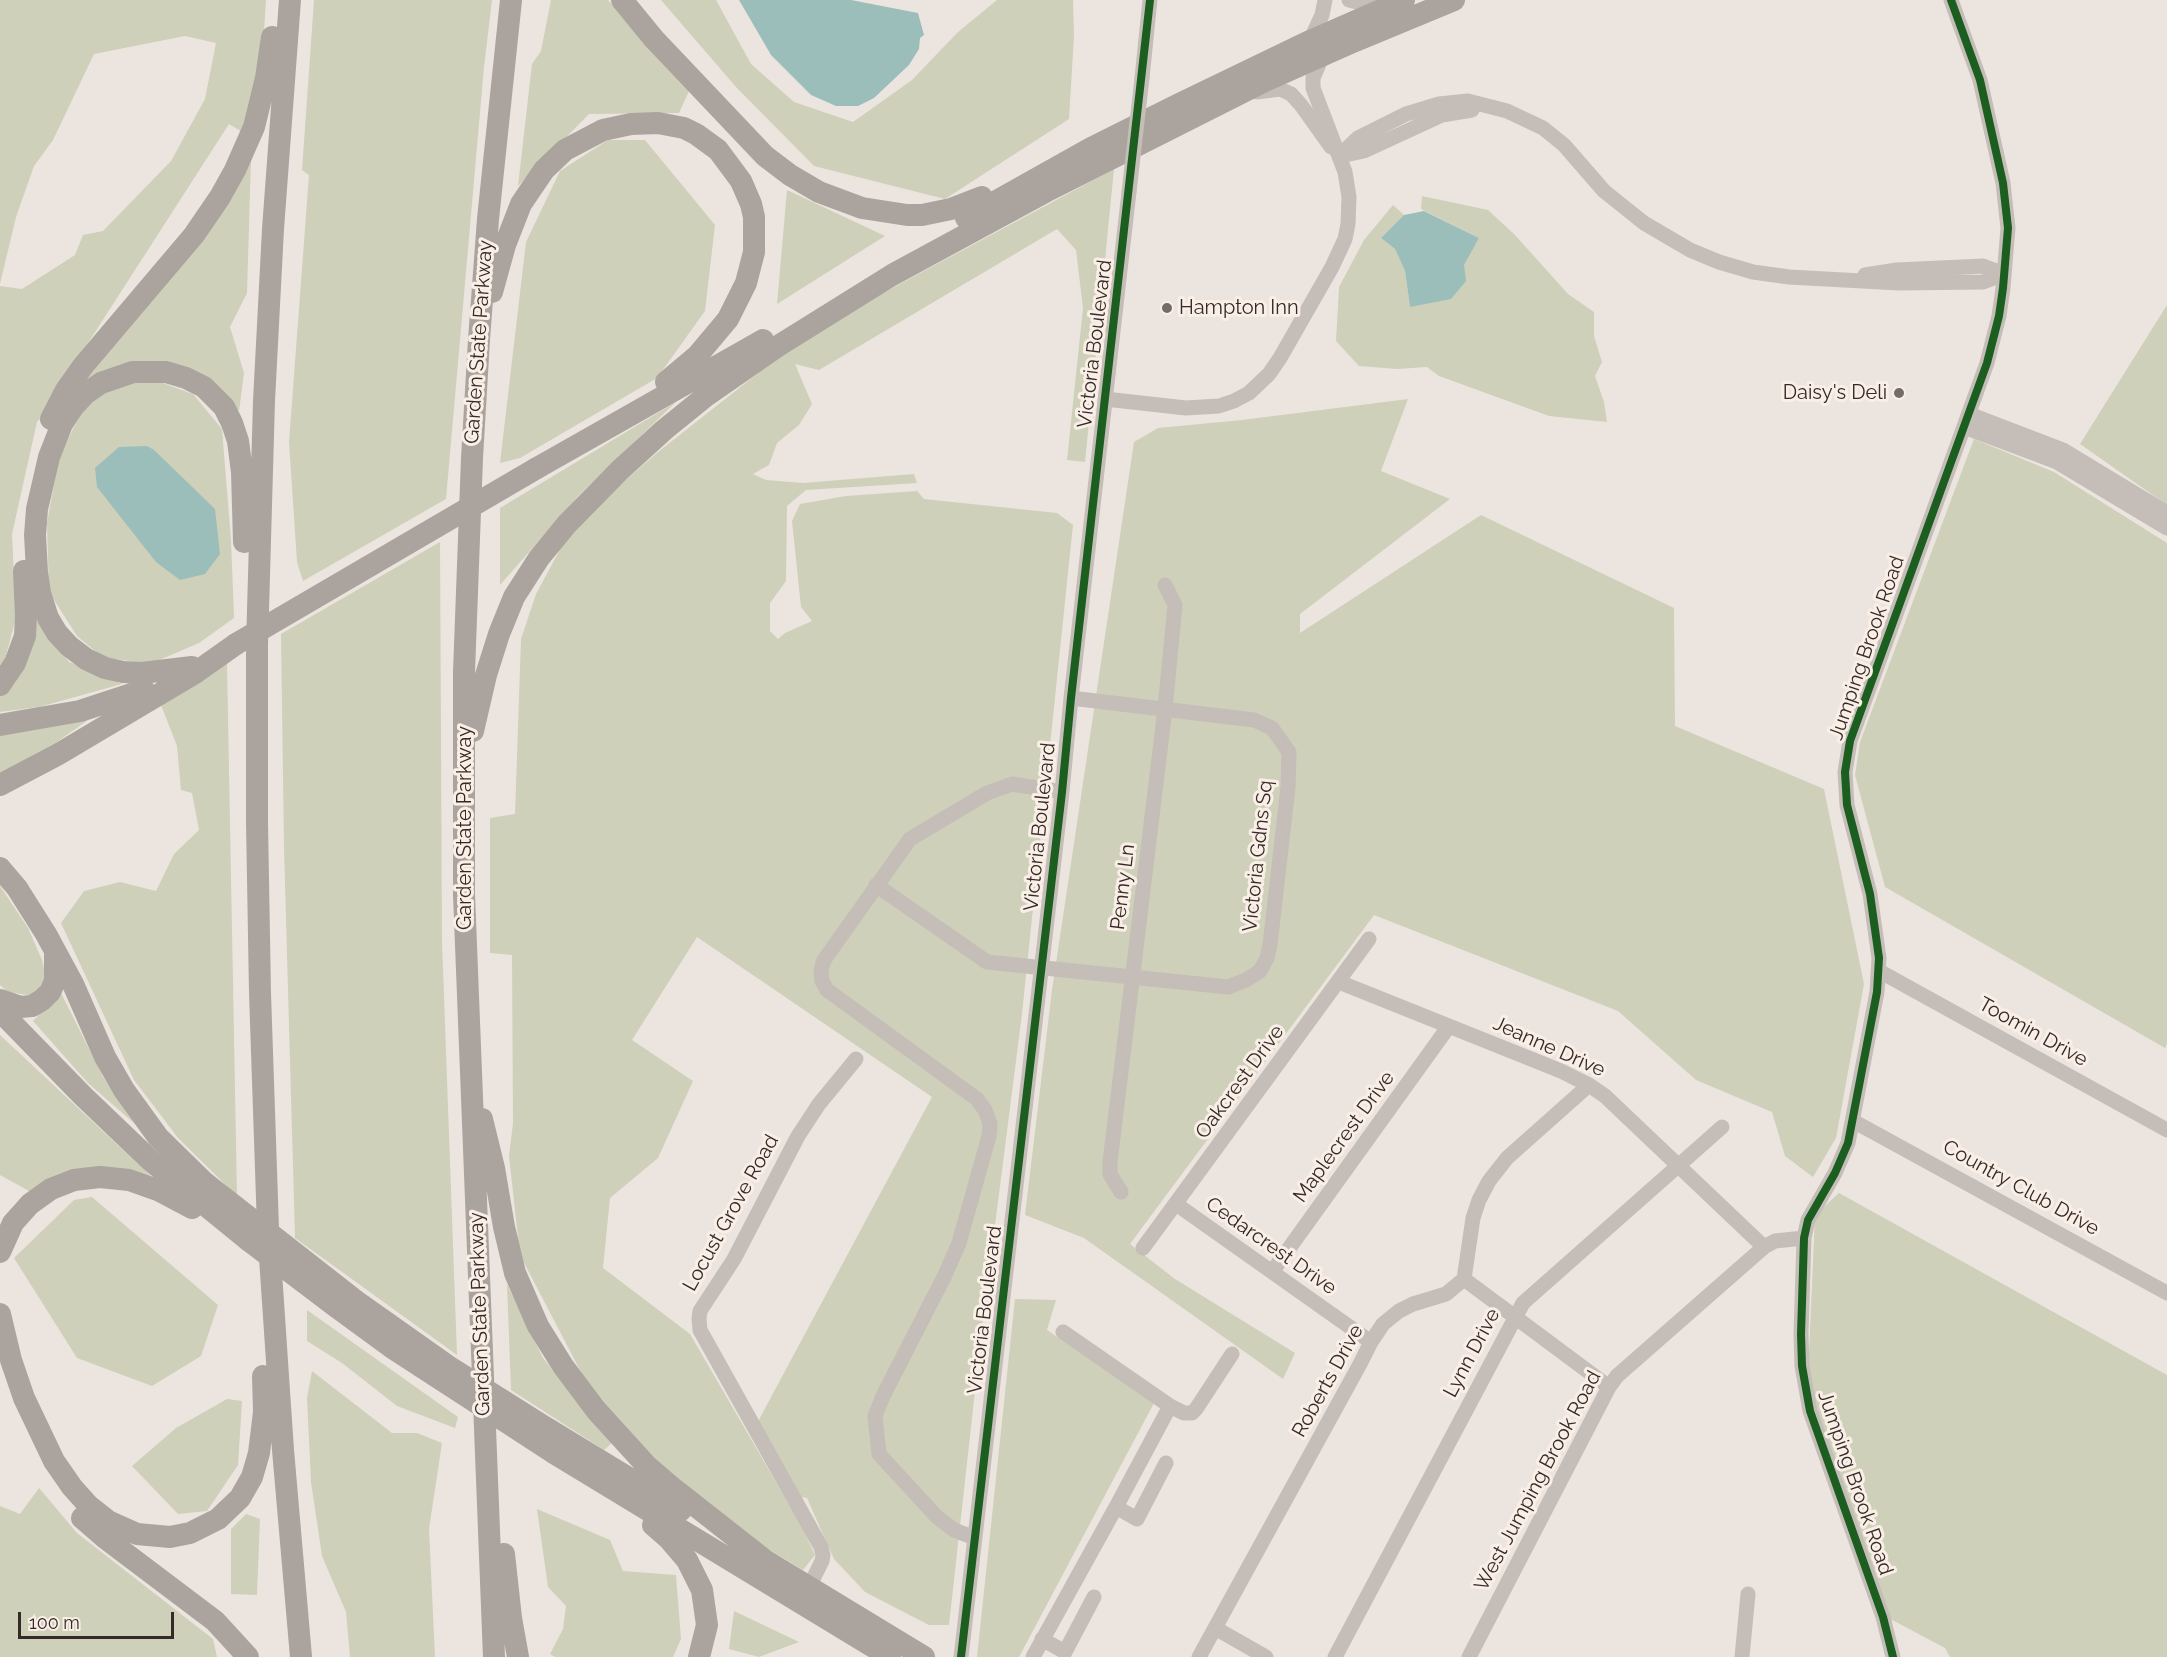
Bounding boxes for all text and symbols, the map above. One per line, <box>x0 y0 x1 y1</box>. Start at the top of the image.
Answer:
street label: Garden State Parkway <box>460 239 498 445</box>
street label: Victoria Boulevard <box>1073 259 1117 429</box>
place label: Hampton Inn <box>1179 296 1299 320</box>
marker: Hampton Inn <box>1160 301 1174 315</box>
place label: Daisy's Deli <box>1783 381 1887 405</box>
marker: Daisy's Deli <box>1892 386 1906 400</box>
street label: Jumping Brook Road <box>1824 553 1910 743</box>
street label: Garden State Parkway <box>453 726 477 930</box>
street label: Victoria Boulevard <box>1019 742 1061 912</box>
street label: Victoria Gdns Sq <box>1238 779 1278 933</box>
street label: Penny Ln <box>1106 843 1140 931</box>
street label: Toomin Drive <box>1974 992 2092 1072</box>
street label: Jeanne Drive <box>1489 1012 1609 1082</box>
street label: Oakcrest Drive <box>1191 1021 1289 1143</box>
street label: Maplecrest Drive <box>1288 1067 1400 1207</box>
street label: Locust Grove Road <box>678 1131 784 1295</box>
street label: Country Club Drive <box>1939 1135 2103 1241</box>
street label: Cedarcrest Drive <box>1201 1192 1341 1300</box>
street label: Garden State Parkway <box>464 1212 496 1416</box>
street label: Victoria Boulevard <box>963 1225 1007 1395</box>
street label: Lynn Drive <box>1439 1305 1505 1401</box>
street label: Roberts Drive <box>1287 1321 1369 1441</box>
street label: West Jumping Brook Road <box>1470 1367 1606 1595</box>
street label: Jumping Brook Road <box>1812 1388 1898 1578</box>
scale bar <box>21 1600 177 1638</box>
text: 100 m <box>29 1612 80 1633</box>

